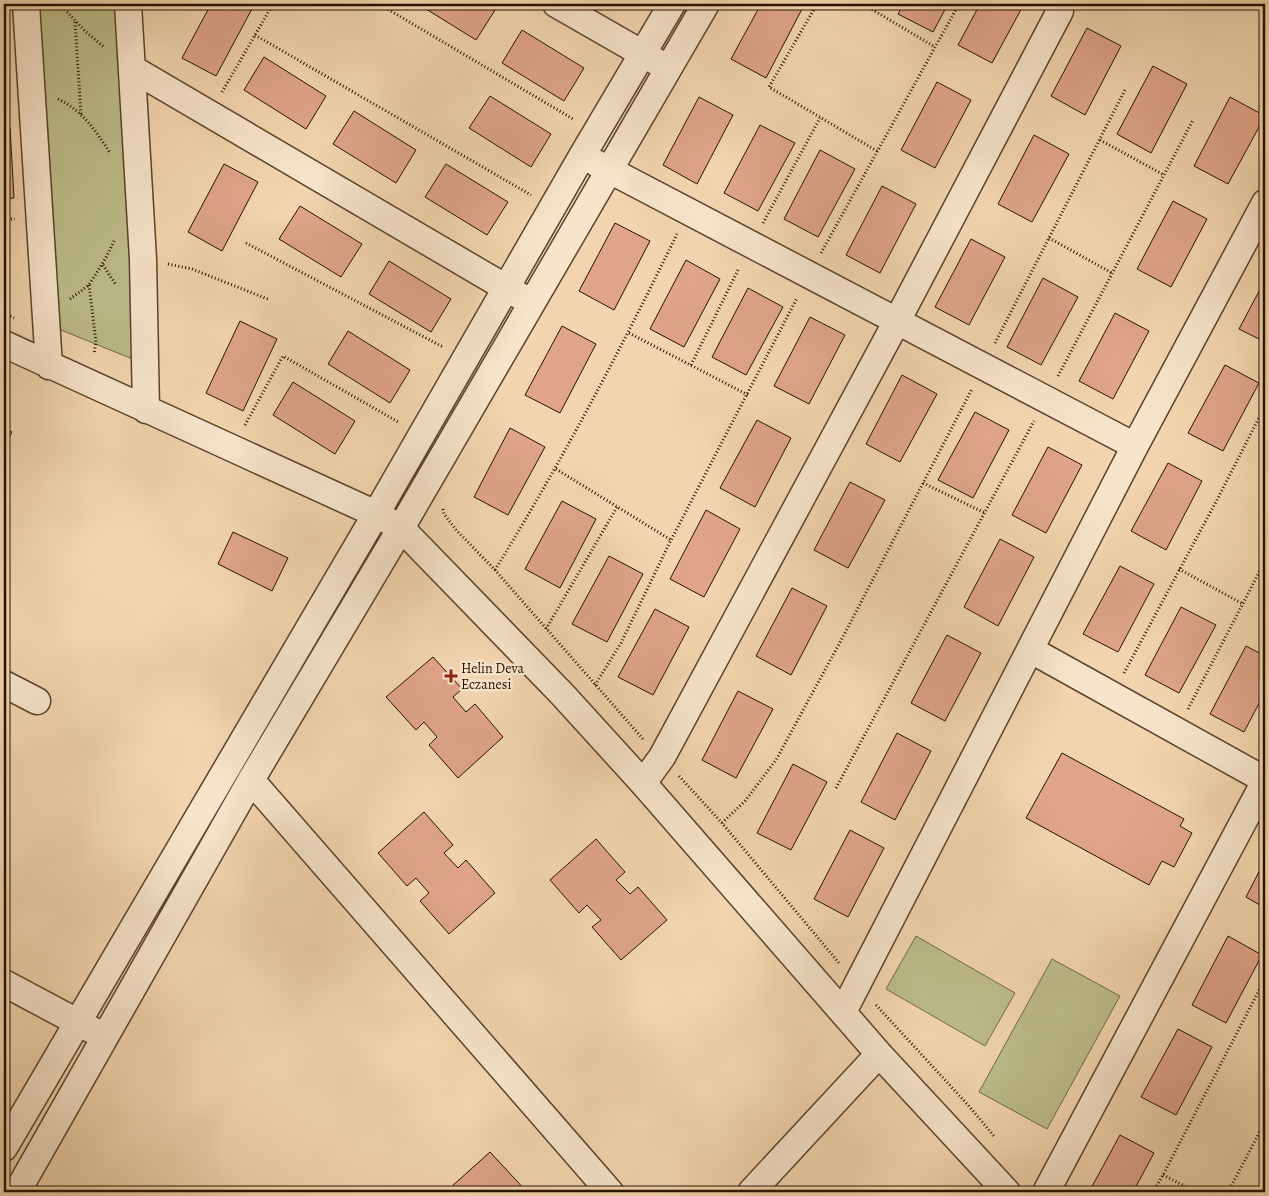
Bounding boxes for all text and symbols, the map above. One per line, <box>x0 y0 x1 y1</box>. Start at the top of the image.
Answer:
place label: Helin Deva Eczanesi <box>461 659 524 694</box>
marker: Helin Deva Eczanesi <box>445 670 457 682</box>

